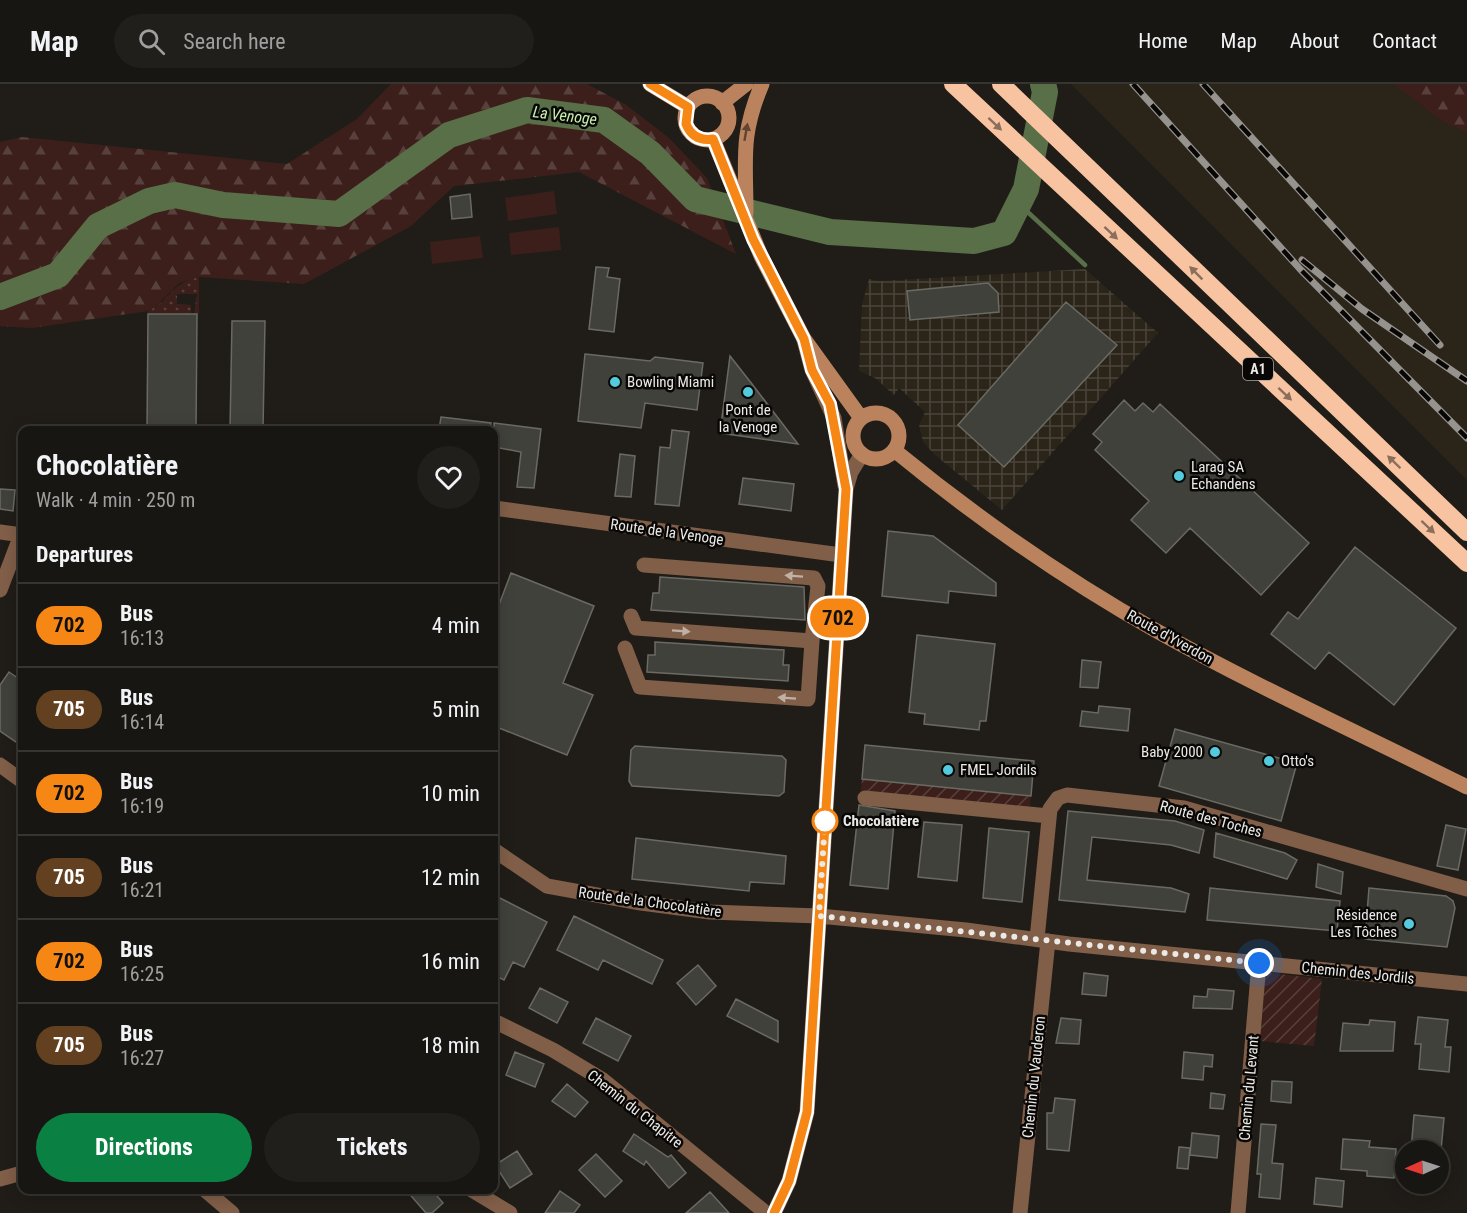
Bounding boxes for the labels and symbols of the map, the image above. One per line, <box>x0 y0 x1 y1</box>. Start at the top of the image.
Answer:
water label: La Venoge <box>532 102 598 129</box>
one-way arrow <box>988 117 1003 131</box>
one-way arrow <box>742 122 751 141</box>
one-way arrow <box>1103 226 1118 239</box>
one-way arrow <box>1189 266 1203 280</box>
road number: A1 <box>1243 358 1273 380</box>
place label: Bowling Miami <box>627 373 714 391</box>
marker: Bowling Miami <box>608 375 622 389</box>
marker: Pont de la Venoge <box>741 385 755 399</box>
one-way arrow <box>1277 387 1292 400</box>
place label: Pont de la Venoge <box>719 401 777 436</box>
one-way arrow <box>1388 456 1402 470</box>
place label: Larag SA Echandens <box>1191 458 1256 493</box>
marker: Larag SA Echandens <box>1172 469 1186 483</box>
street label: Route de la Venoge <box>609 515 725 549</box>
one-way arrow <box>1421 519 1435 533</box>
one-way arrow <box>784 571 803 580</box>
line badge: 702 <box>804 598 872 638</box>
street label: Route d'Yverdon <box>1124 606 1216 668</box>
one-way arrow <box>672 626 691 636</box>
one-way arrow <box>777 693 796 703</box>
place label: Baby 2000 <box>1141 743 1203 761</box>
marker: Baby 2000 <box>1208 745 1222 759</box>
place label: Otto's <box>1281 752 1314 770</box>
marker: Otto's <box>1262 754 1276 768</box>
place label: FMEL Jordils <box>960 761 1037 779</box>
marker: FMEL Jordils <box>941 763 955 777</box>
street label: Route des Toches <box>1158 797 1264 841</box>
marker: Chocolatière <box>812 808 838 834</box>
place label: Chocolatière <box>843 812 919 830</box>
street label: Route de la Chocolatière <box>577 883 723 921</box>
place label: Résidence Les Tôches <box>1330 906 1397 941</box>
marker: Résidence Les Tôches <box>1402 917 1416 931</box>
your location <box>1244 948 1274 978</box>
street label: Chemin des Jordils <box>1301 958 1415 988</box>
street label: Chemin du Vauderon <box>1019 1015 1049 1139</box>
street label: Chemin du Levant <box>1235 1035 1263 1141</box>
street label: Chemin du Chapitre <box>584 1066 686 1152</box>
north arrow <box>1395 1140 1449 1194</box>

